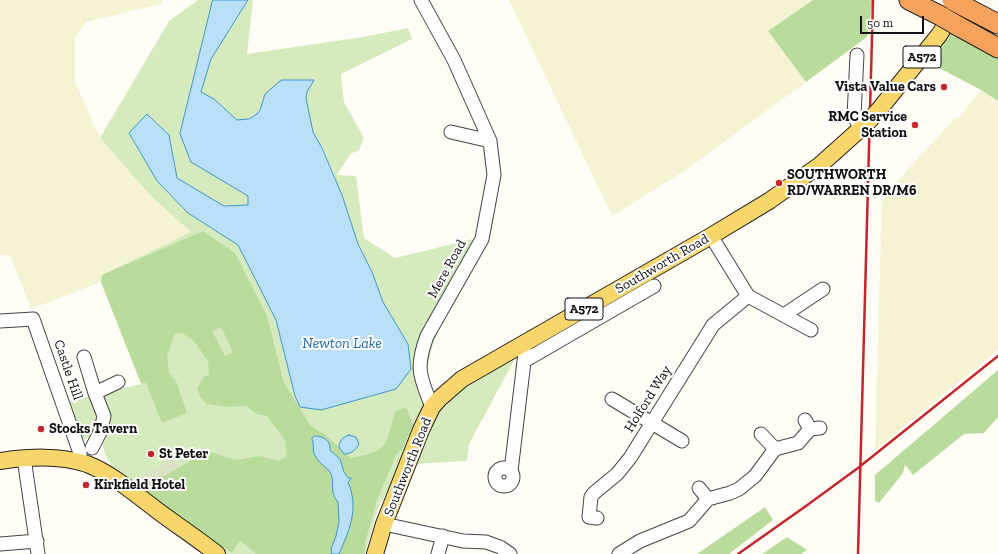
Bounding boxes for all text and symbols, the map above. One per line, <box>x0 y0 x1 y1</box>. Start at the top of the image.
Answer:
scale bar <box>862 8 926 34</box>
text: 50 m <box>867 16 893 30</box>
road number: A572 <box>903 46 941 68</box>
place label: Vista Value Cars <box>835 79 936 95</box>
marker: Vista Value Cars <box>939 82 949 92</box>
place label: RMC Service Station <box>828 109 907 142</box>
marker: RMC Service Station <box>910 120 920 130</box>
place label: SOUTHWORTH RD/WARREN DR/M6 <box>787 167 916 200</box>
marker: SOUTHWORTH RD/WARREN DR/M6 <box>774 178 784 188</box>
street label: Southworth Road <box>612 230 712 298</box>
street label: Mere Road <box>424 237 470 301</box>
road number: A572 <box>565 298 603 320</box>
water label: Newton Lake <box>302 335 382 353</box>
street label: Castle Hill <box>50 338 86 402</box>
street label: Holford Way <box>621 363 675 435</box>
street label: Southworth Road <box>381 415 435 519</box>
place label: Stocks Tavern <box>49 421 137 437</box>
marker: Stocks Tavern <box>36 424 46 434</box>
place label: St Peter <box>159 446 208 462</box>
marker: St Peter <box>146 449 156 459</box>
place label: Kirkfield Hotel <box>94 477 185 493</box>
marker: Kirkfield Hotel <box>81 480 91 490</box>

